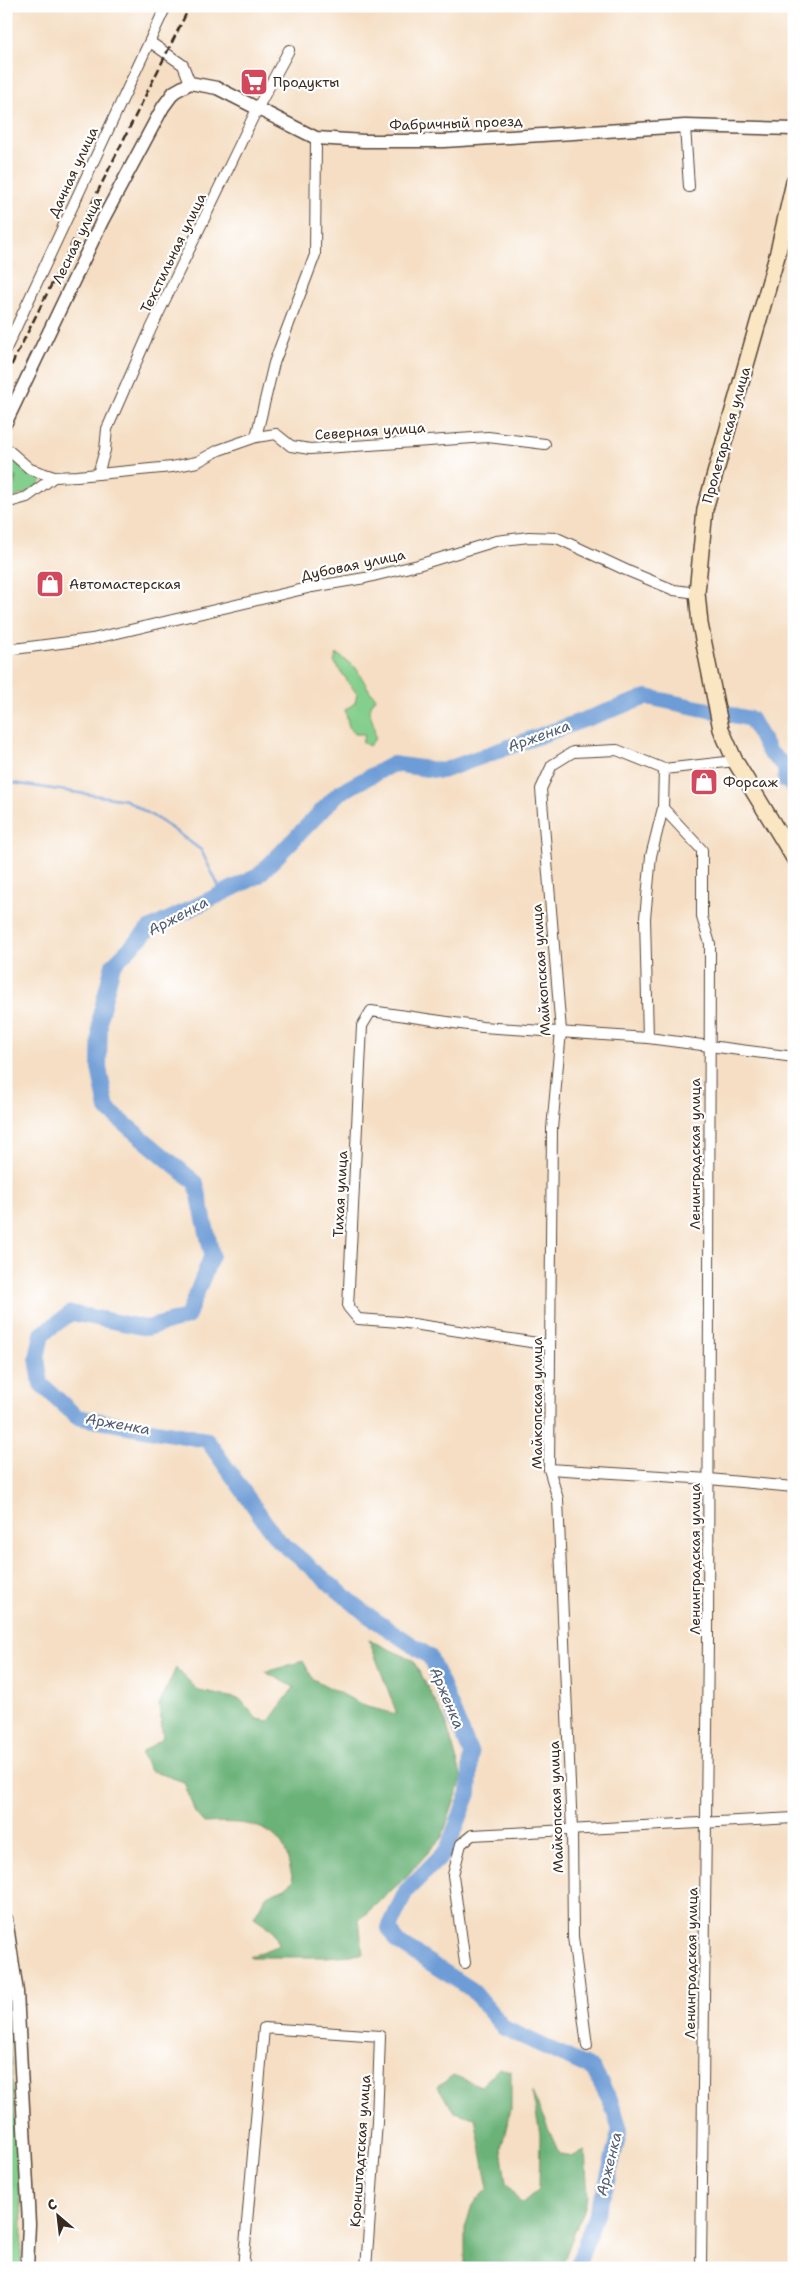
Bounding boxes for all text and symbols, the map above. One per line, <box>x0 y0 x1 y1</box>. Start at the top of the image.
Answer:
supermarket icon: Продукты <box>239 67 269 97</box>
place label: Продукты <box>273 73 340 91</box>
street label: Фабричный проезд <box>389 112 523 134</box>
street label: Дачная улица <box>44 124 102 220</box>
street label: Техстильная улица <box>136 190 210 316</box>
street label: Лесная улица <box>48 193 106 287</box>
street label: Пролетарская улица <box>698 364 754 505</box>
street label: Северная улица <box>314 418 426 444</box>
street label: Дубовая улица <box>299 545 407 585</box>
shop icon: Автомастерская <box>35 569 65 599</box>
place label: Автомастерская <box>69 575 181 593</box>
water label: Арженка <box>505 715 573 757</box>
shop icon: Форсаж <box>689 767 719 797</box>
place label: Форсаж <box>723 773 778 791</box>
water label: Арженка <box>145 892 211 940</box>
street label: Майкопская улица <box>527 903 555 1037</box>
street label: Ленинградская улица <box>686 1078 704 1230</box>
street label: Тихая улица <box>329 1150 351 1238</box>
street label: Майкопская улица <box>528 1337 546 1469</box>
water label: Арженка <box>84 1408 152 1440</box>
street label: Ленинградская улица <box>686 1483 704 1635</box>
water label: Арженка <box>425 1664 469 1732</box>
street label: Майкопская улица <box>545 1740 567 1873</box>
street label: Ленинградская улица <box>681 1887 701 2039</box>
street label: Кронштадтская улица <box>346 2074 374 2228</box>
water label: Арженка <box>591 2130 627 2198</box>
north arrow <box>32 2192 82 2242</box>
text: С <box>44 2195 60 2214</box>

